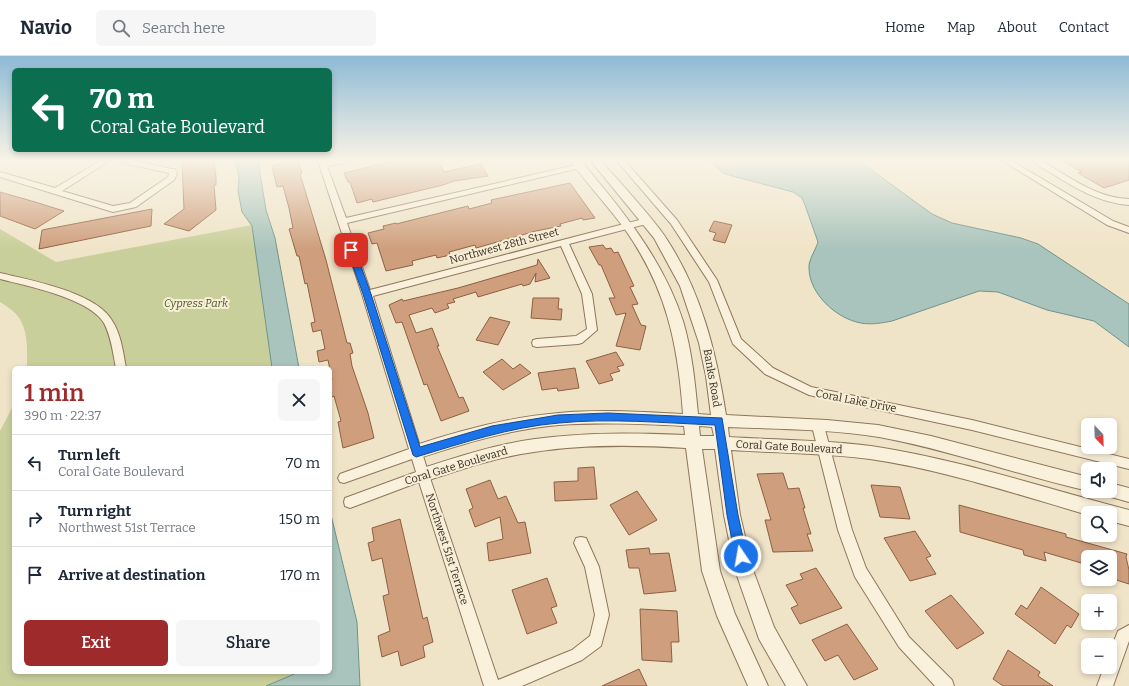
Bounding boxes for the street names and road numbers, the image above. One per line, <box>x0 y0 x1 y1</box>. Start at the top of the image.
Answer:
street label: Northwest 28th Street <box>448 225 560 267</box>
street label: Banks Road <box>700 348 724 409</box>
street label: Coral Lake Drive <box>814 387 898 415</box>
street label: Coral Gate Boulevard <box>735 438 843 456</box>
street label: Coral Gate Boulevard <box>403 444 509 488</box>
street label: Northwest 51st Terrace <box>423 492 471 606</box>

